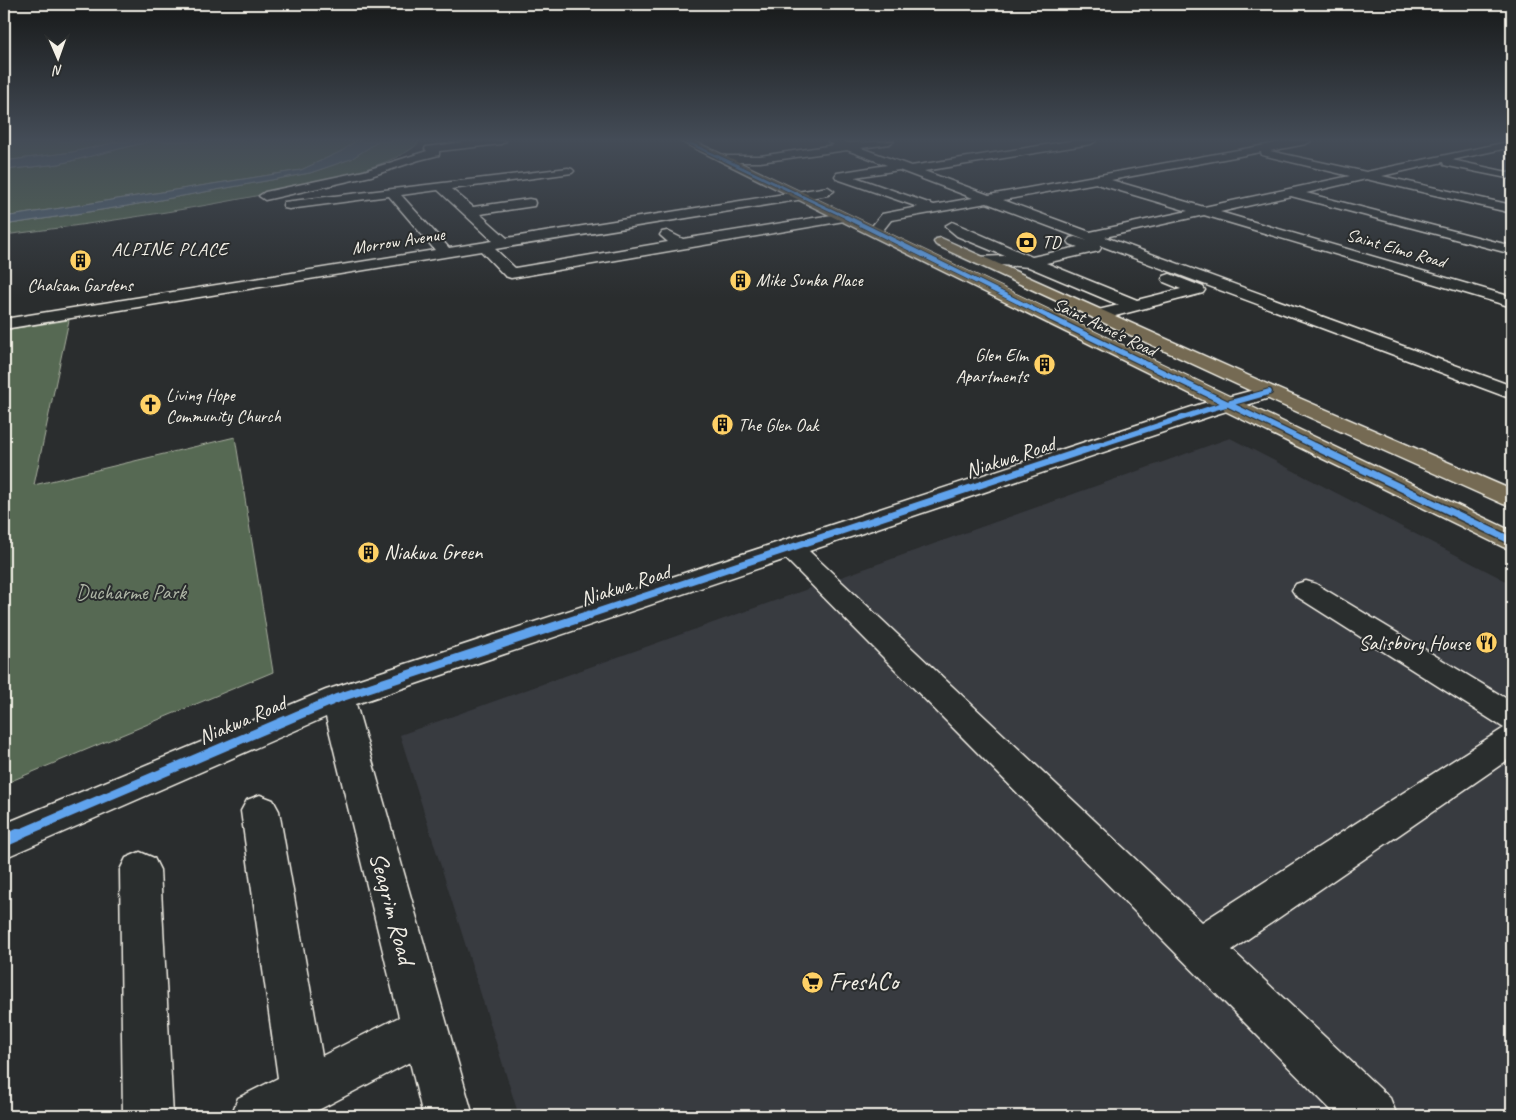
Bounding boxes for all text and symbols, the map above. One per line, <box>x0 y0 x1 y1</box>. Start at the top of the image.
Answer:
north arrow <box>32 32 82 82</box>
text: N <box>51 62 63 79</box>
street label: Morrow Avenue <box>350 223 447 259</box>
street label: Saint Elmo Road <box>1344 223 1451 273</box>
bank icon: TD <box>1014 230 1038 254</box>
place label: TD <box>1042 231 1062 253</box>
district label: ALPINE PLACE <box>112 237 230 261</box>
building icon: Chalsam Gardens <box>68 248 92 272</box>
building icon: Mike Sunka Place <box>728 268 752 292</box>
place label: Mike Sunka Place <box>756 269 864 291</box>
place label: Chalsam Gardens <box>27 274 135 296</box>
street label: Saint Anne's Road <box>1050 293 1163 363</box>
place label: Glen Elm Apartments <box>956 344 1030 387</box>
building icon: Glen Elm Apartments <box>1032 353 1056 377</box>
place label: Living Hope Community Church <box>166 384 282 427</box>
church icon: Living Hope Community Church <box>138 393 162 417</box>
building icon: The Glen Oak <box>710 413 734 437</box>
place label: The Glen Oak <box>738 414 820 436</box>
street label: Niakwa Road <box>962 429 1061 484</box>
place label: Niakwa Green <box>384 539 483 565</box>
building icon: Niakwa Green <box>356 540 380 564</box>
street label: Niakwa Road <box>577 557 676 612</box>
park label: Ducharme Park <box>76 579 187 605</box>
place label: Salisbury House <box>1358 630 1471 656</box>
restaurant icon: Salisbury House <box>1474 631 1498 655</box>
street label: Niakwa Road <box>194 689 292 750</box>
street label: Seagrim Road <box>362 849 423 971</box>
place label: FreshCo <box>829 966 901 998</box>
supermarket icon: FreshCo <box>801 970 825 994</box>

